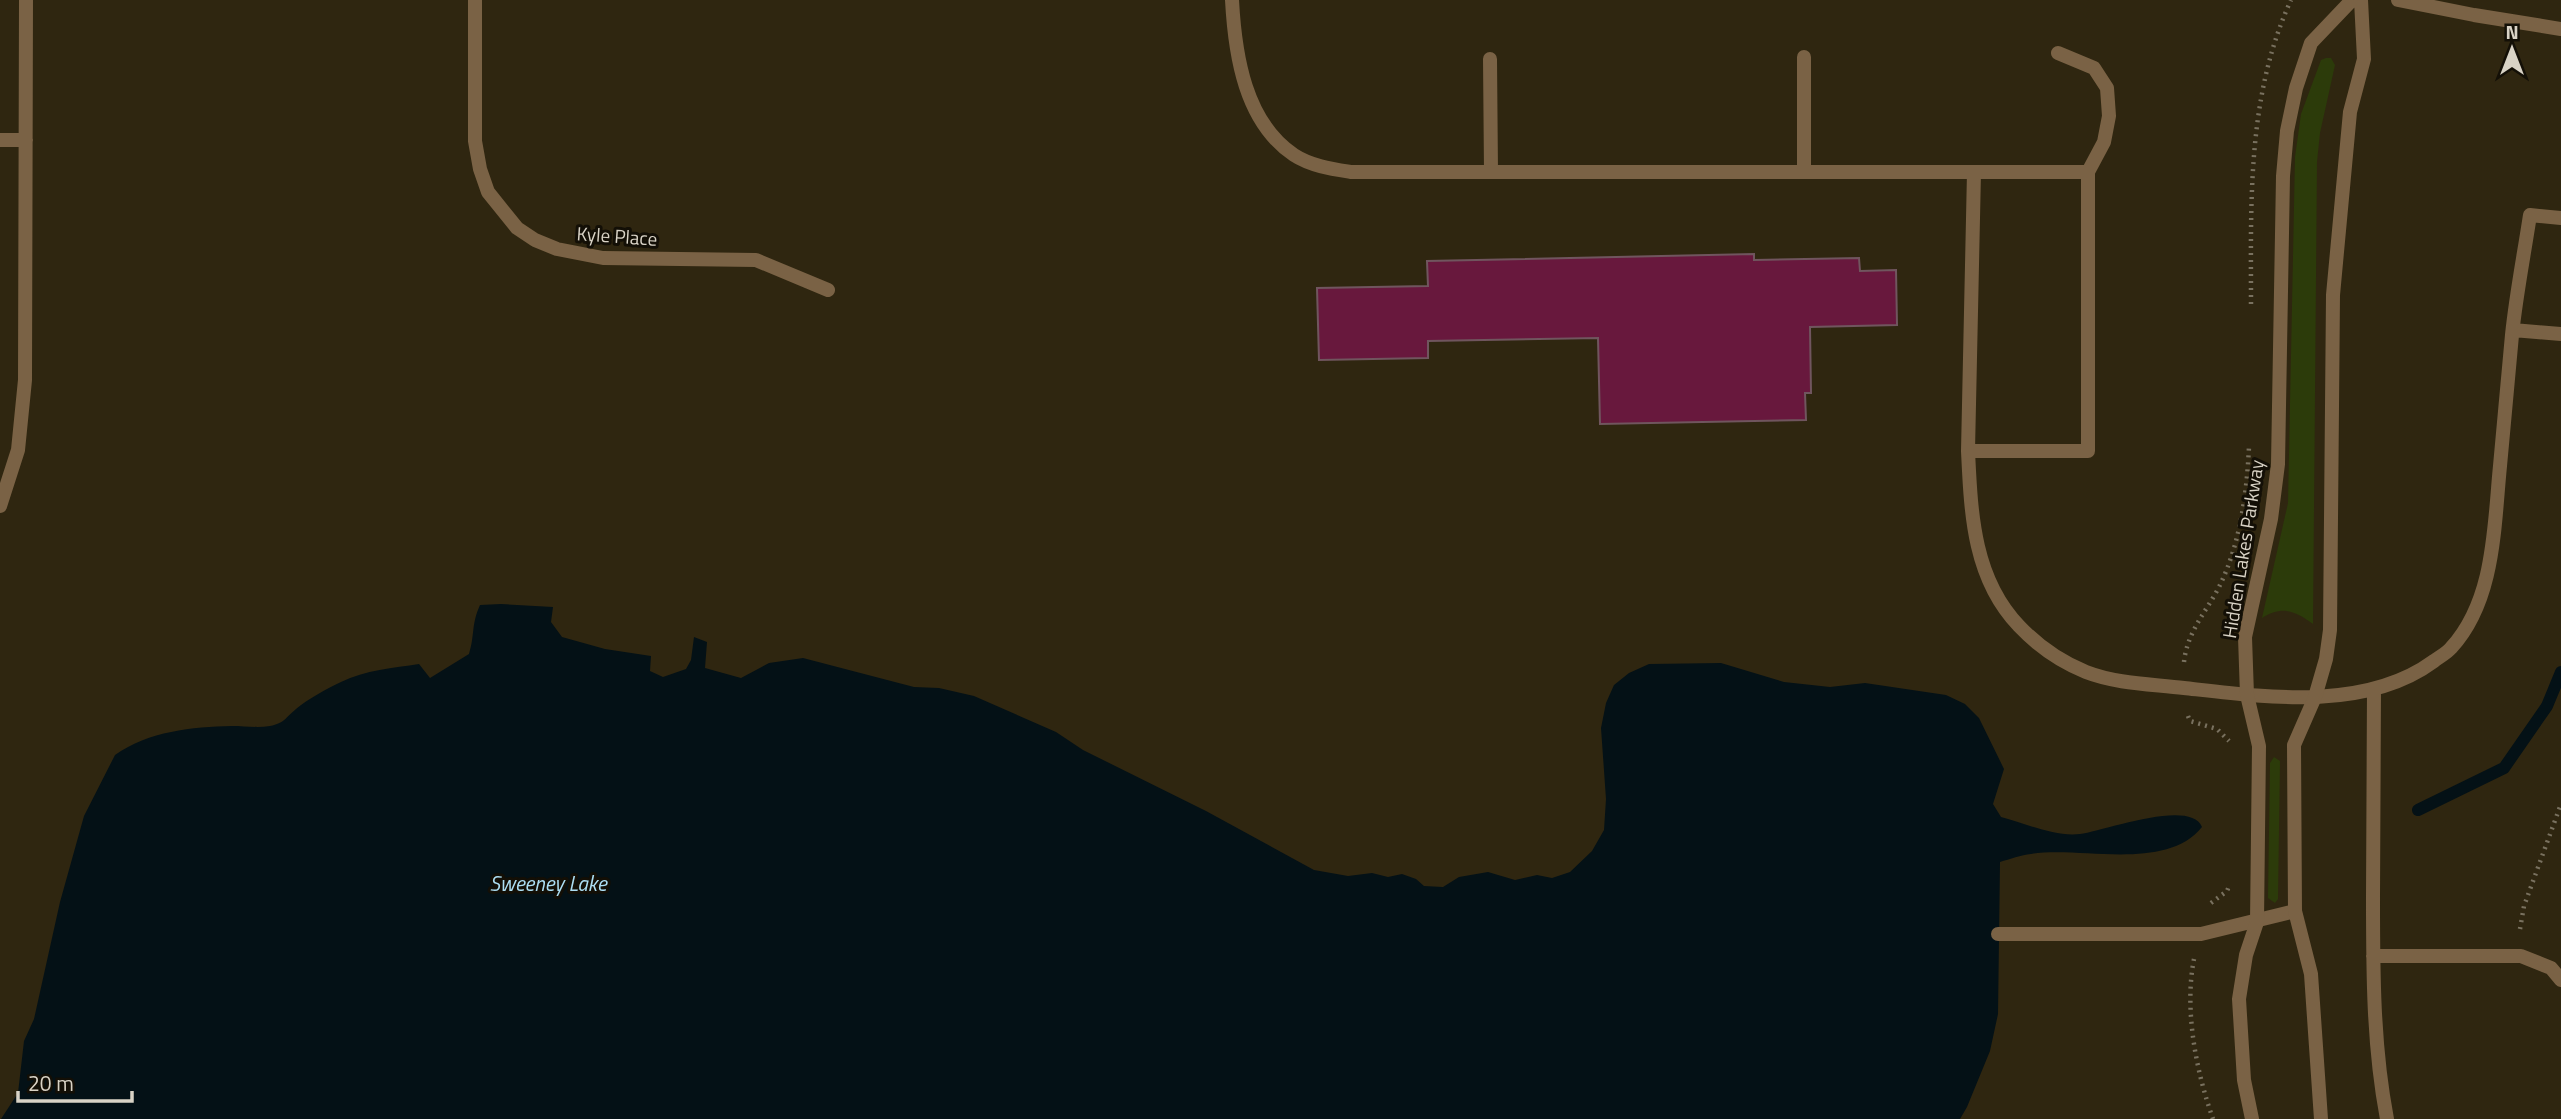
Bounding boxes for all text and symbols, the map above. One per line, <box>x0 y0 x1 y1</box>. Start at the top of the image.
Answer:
north arrow <box>2477 14 2547 84</box>
text: N <box>2505 17 2519 46</box>
street label: Kyle Place <box>576 218 658 253</box>
street label: Hidden Lakes Parkway <box>2214 458 2271 640</box>
water label: Sweeney Lake <box>489 867 608 899</box>
scale bar <box>18 1060 131 1104</box>
text: 20 m <box>28 1067 74 1099</box>

